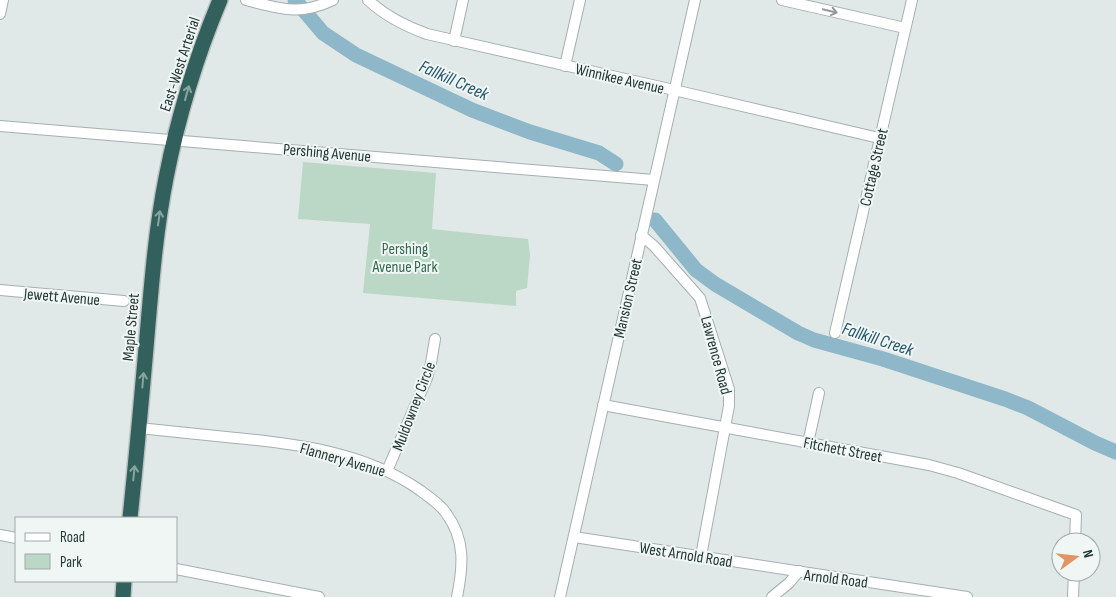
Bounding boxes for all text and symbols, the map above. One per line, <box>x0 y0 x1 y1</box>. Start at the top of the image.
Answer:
one-way arrow <box>821 7 837 16</box>
street label: East-West Arterial <box>156 15 205 114</box>
water label: Fallkill Creek <box>416 56 493 106</box>
street label: Winnikee Avenue <box>573 60 666 99</box>
one-way arrow <box>182 86 192 102</box>
street label: Cottage Street <box>856 127 893 208</box>
street label: Pershing Avenue <box>282 140 372 167</box>
one-way arrow <box>154 211 164 227</box>
park label: Pershing Avenue Park <box>371 240 438 277</box>
street label: Mansion Street <box>610 257 647 340</box>
street label: Jewett Avenue <box>22 285 101 310</box>
street label: Maple Street <box>119 292 144 362</box>
street label: Lawrence Road <box>696 314 735 397</box>
water label: Fallkill Creek <box>840 318 917 361</box>
street label: Muldowney Circle <box>389 359 440 454</box>
one-way arrow <box>138 372 148 388</box>
street label: Fitchett Street <box>802 434 884 467</box>
street label: Flannery Avenue <box>298 439 387 482</box>
one-way arrow <box>130 466 139 482</box>
legend <box>15 517 178 582</box>
text: Road <box>60 528 85 547</box>
north arrow <box>1051 532 1101 582</box>
street label: West Arnold Road <box>638 539 734 572</box>
text: N <box>1079 548 1097 560</box>
text: Park <box>60 553 82 572</box>
street label: Arnold Road <box>802 566 869 593</box>

